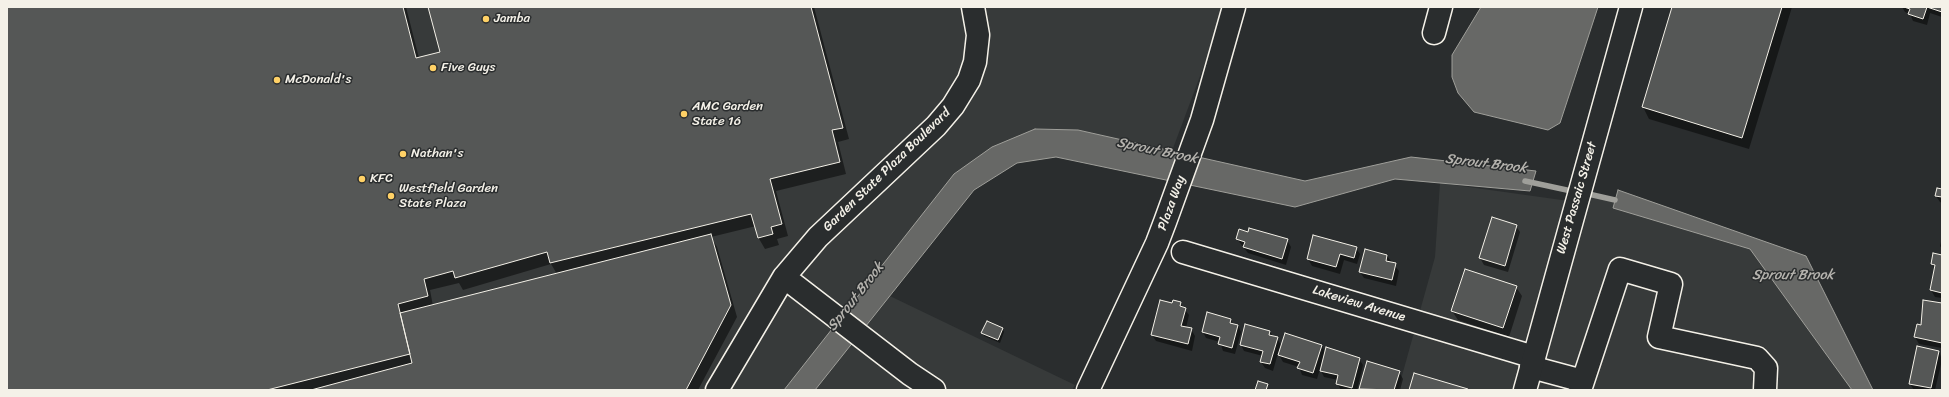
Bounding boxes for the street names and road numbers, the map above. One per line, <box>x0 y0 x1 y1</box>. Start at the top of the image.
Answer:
street label: Garden State Plaza Boulevard <box>820 105 954 235</box>
street label: West Passaic Street <box>1554 140 1600 256</box>
street label: Plaza Way <box>1155 173 1189 233</box>
street label: Lakeview Avenue <box>1311 282 1407 326</box>

